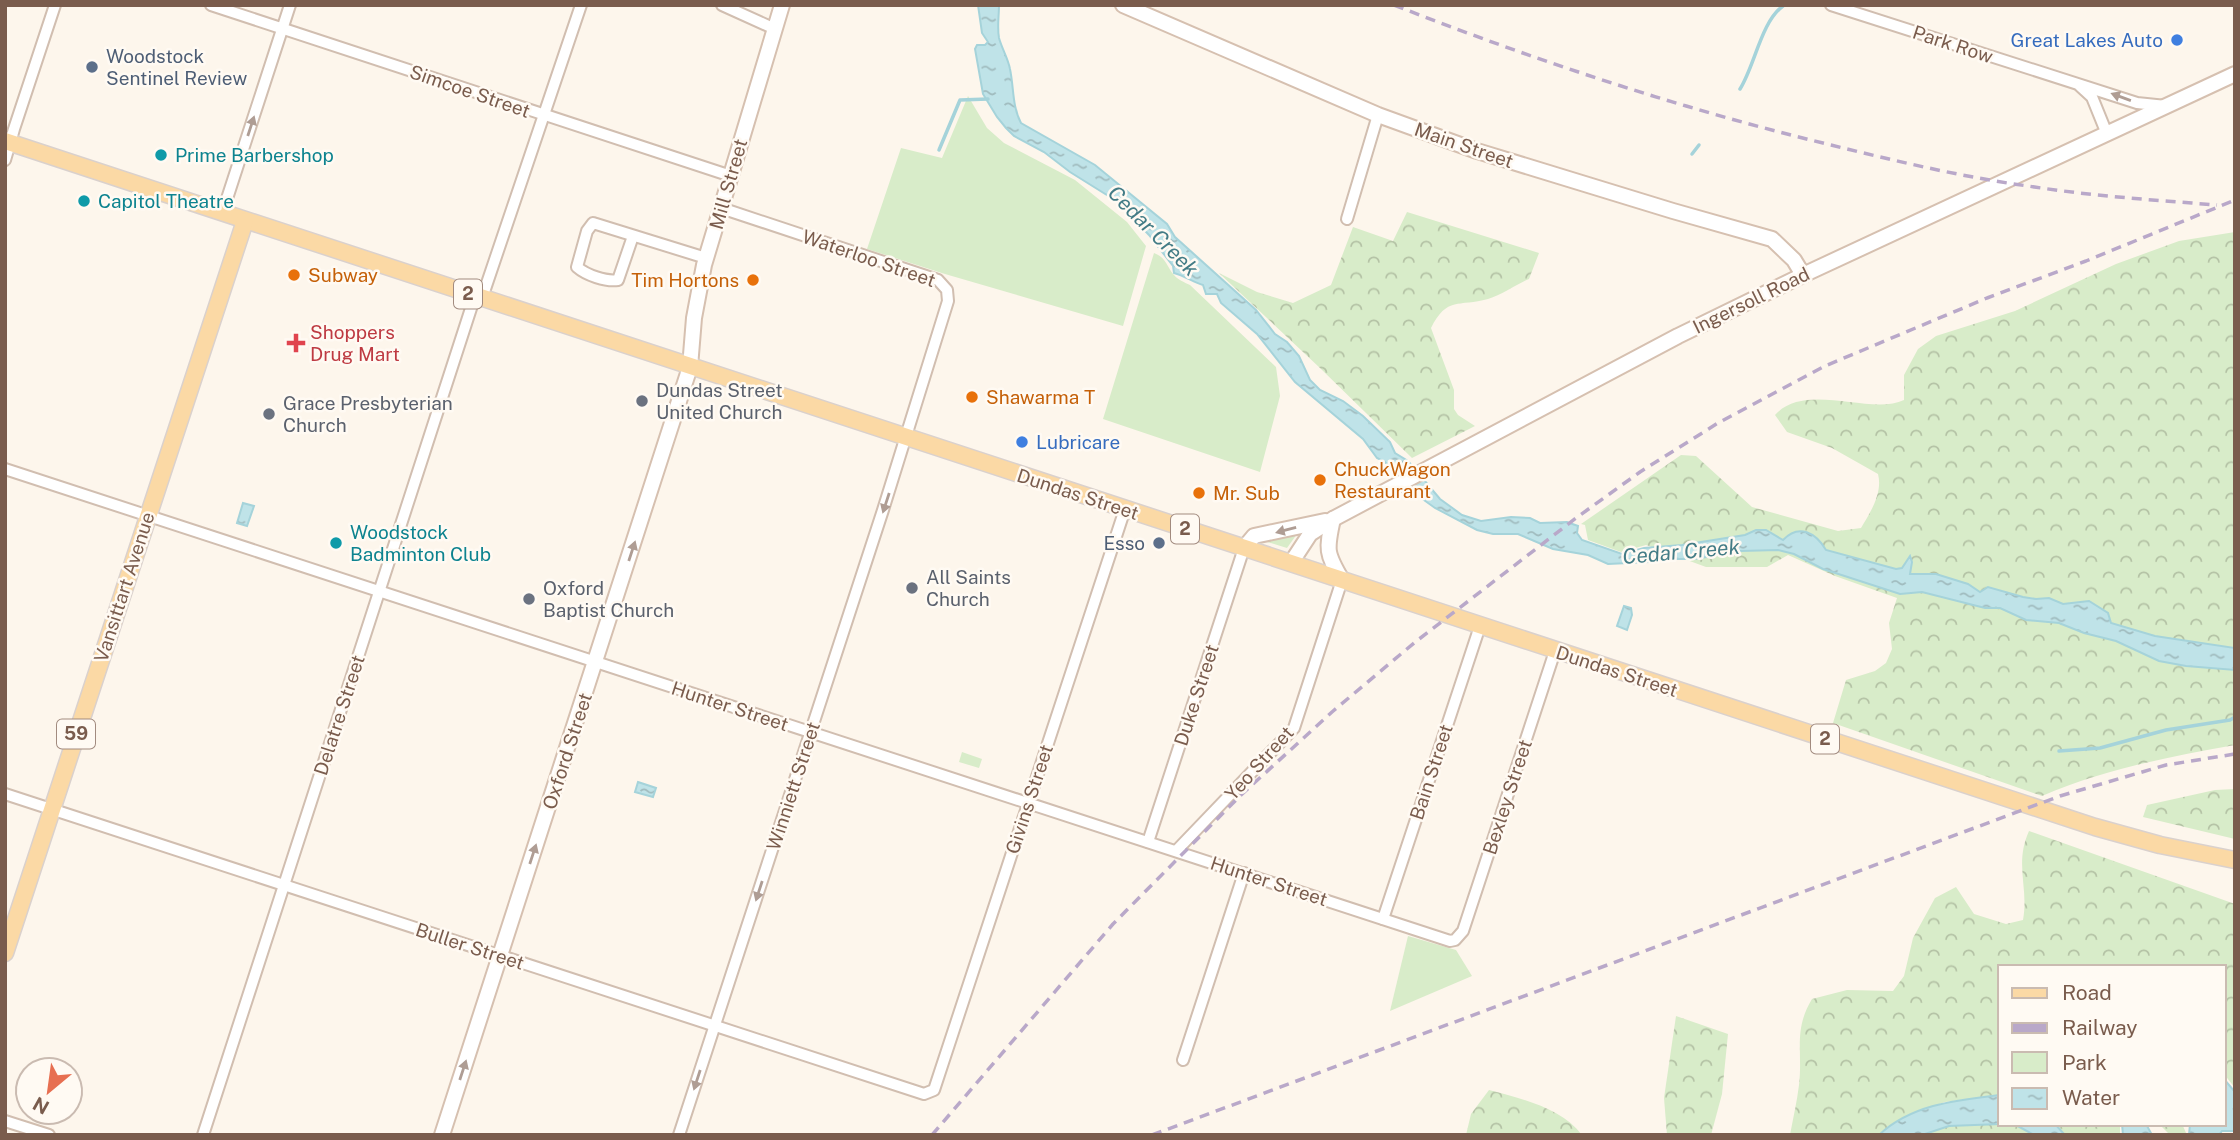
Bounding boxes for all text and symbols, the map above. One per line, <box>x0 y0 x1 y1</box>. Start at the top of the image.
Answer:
street label: Park Row <box>1910 21 1996 67</box>
place label: Great Lakes Auto <box>2011 29 2163 51</box>
marker: Great Lakes Auto <box>2169 32 2185 48</box>
place label: Woodstock Sentinel Review <box>106 45 247 89</box>
marker: Woodstock Sentinel Review <box>84 59 100 75</box>
street label: Simcoe Street <box>407 60 533 122</box>
one-way arrow <box>2111 91 2132 102</box>
one-way arrow <box>246 115 257 136</box>
street label: Main Street <box>1412 118 1516 172</box>
street label: Mill Street <box>705 136 751 232</box>
place label: Prime Barbershop <box>175 144 334 166</box>
marker: Prime Barbershop <box>153 147 169 163</box>
water label: Cedar Creek <box>1103 180 1204 282</box>
place label: Capitol Theatre <box>98 190 234 212</box>
marker: Capitol Theatre <box>76 193 92 209</box>
street label: Waterloo Street <box>799 225 939 291</box>
street label: Ingersoll Road <box>1689 262 1813 338</box>
place label: Subway <box>308 264 378 286</box>
marker: Subway <box>286 267 302 283</box>
place label: Tim Hortons <box>631 269 739 291</box>
marker: Tim Hortons <box>745 272 761 288</box>
road number: 2 <box>454 280 482 308</box>
place label: Shoppers Drug Mart <box>310 321 400 365</box>
marker: Shoppers Drug Mart <box>288 335 304 351</box>
place label: Dundas Street United Church <box>656 379 783 423</box>
place label: Shawarma T <box>986 386 1095 408</box>
marker: Shawarma T <box>964 389 980 405</box>
place label: Grace Presbyterian Church <box>283 392 453 436</box>
marker: Dundas Street United Church <box>634 393 650 409</box>
marker: Grace Presbyterian Church <box>261 406 277 422</box>
place label: Lubricare <box>1036 431 1120 453</box>
marker: Lubricare <box>1014 434 1030 450</box>
place label: ChuckWagon Restaurant <box>1334 458 1451 502</box>
street label: Dundas Street <box>1014 464 1142 524</box>
marker: ChuckWagon Restaurant <box>1312 472 1328 488</box>
place label: Mr. Sub <box>1213 482 1280 504</box>
marker: Mr. Sub <box>1191 485 1207 501</box>
one-way arrow <box>880 493 890 514</box>
street label: Vansittart Avenue <box>89 509 159 665</box>
road number: 2 <box>1171 514 1199 544</box>
place label: Woodstock Badminton Club <box>350 521 491 565</box>
one-way arrow <box>1275 525 1296 535</box>
place label: Esso <box>1103 532 1145 554</box>
water label: Cedar Creek <box>1621 534 1741 569</box>
marker: Woodstock Badminton Club <box>328 535 344 551</box>
marker: Esso <box>1151 535 1167 551</box>
one-way arrow <box>627 540 637 561</box>
place label: All Saints Church <box>926 566 1011 610</box>
place label: Oxford Baptist Church <box>543 577 674 621</box>
marker: All Saints Church <box>904 580 920 596</box>
marker: Oxford Baptist Church <box>521 591 537 607</box>
street label: Dundas Street <box>1553 641 1681 701</box>
street label: Duke Street <box>1169 642 1223 748</box>
street label: Delatre Street <box>309 652 369 778</box>
street label: Hunter Street <box>669 677 791 735</box>
street label: Oxford Street <box>538 690 596 812</box>
street label: Winniett Street <box>762 719 824 853</box>
road number: 59 <box>57 720 95 748</box>
street label: Bain Street <box>1405 721 1457 823</box>
street label: Yeo Street <box>1220 722 1298 804</box>
road number: 2 <box>1811 724 1839 754</box>
street label: Bexley Street <box>1478 737 1536 857</box>
street label: Givins Street <box>1001 742 1057 856</box>
one-way arrow <box>528 843 539 864</box>
street label: Hunter Street <box>1208 852 1330 910</box>
one-way arrow <box>753 881 764 902</box>
street label: Buller Street <box>413 918 527 974</box>
legend <box>1998 965 2226 1126</box>
text: Road <box>2062 980 2112 1005</box>
text: Railway <box>2062 1015 2138 1040</box>
text: Park <box>2062 1050 2107 1075</box>
north arrow <box>14 1056 84 1126</box>
one-way arrow <box>458 1059 468 1080</box>
one-way arrow <box>691 1070 702 1091</box>
text: Water <box>2062 1085 2120 1110</box>
text: N <box>29 1093 53 1119</box>

